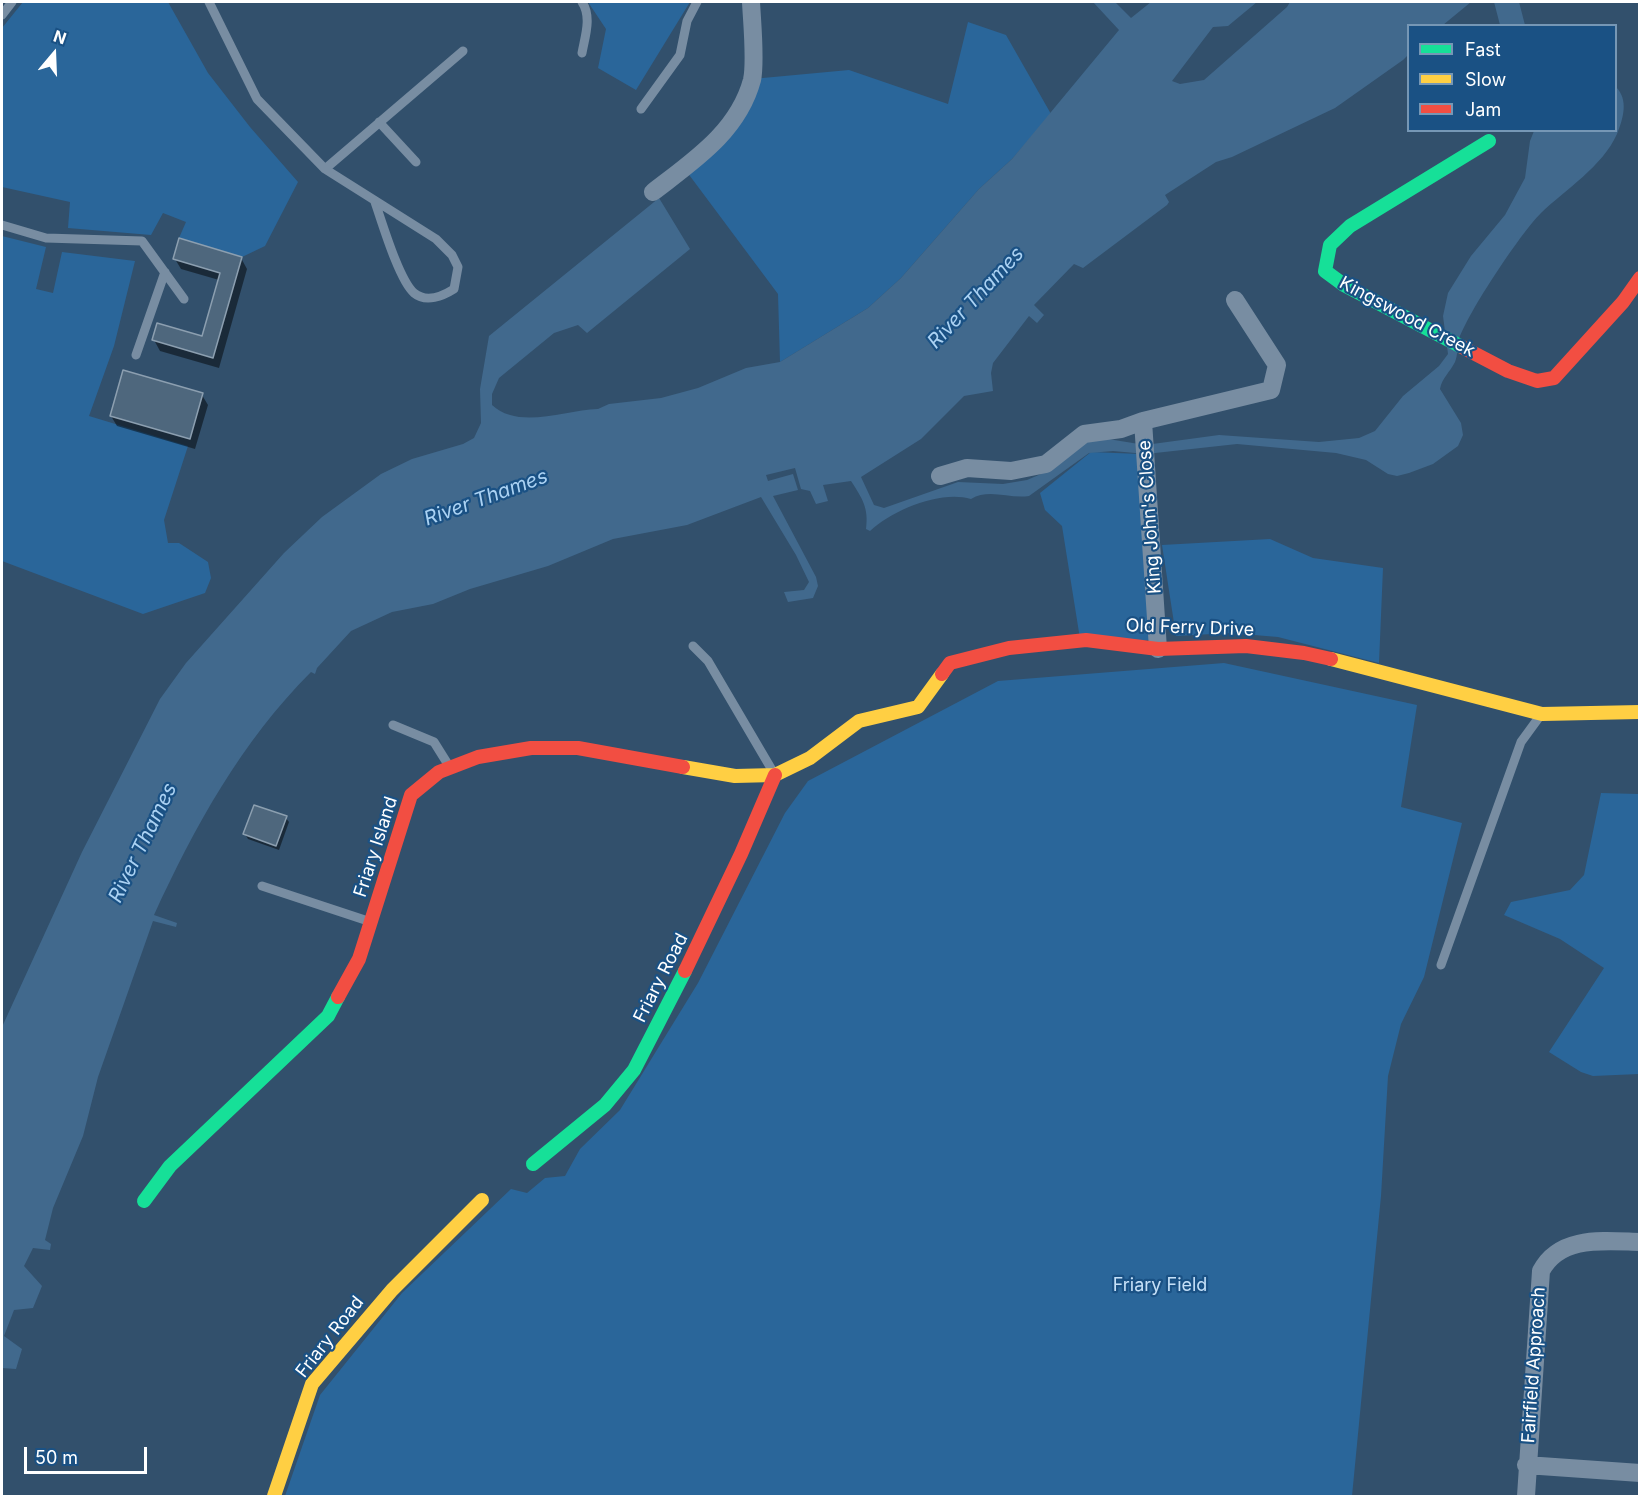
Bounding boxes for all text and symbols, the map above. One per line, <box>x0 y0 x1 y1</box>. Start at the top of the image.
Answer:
north arrow <box>24 24 84 84</box>
legend <box>1407 24 1617 132</box>
text: N <box>51 26 69 48</box>
text: Fast <box>1465 39 1501 60</box>
text: Slow <box>1465 69 1506 90</box>
text: Jam <box>1465 99 1501 120</box>
water label: River Thames <box>923 242 1029 354</box>
street label: Kingswood Creek <box>1335 272 1479 362</box>
street label: King John's Close <box>1134 439 1166 595</box>
water label: River Thames <box>421 465 551 531</box>
street label: Old Ferry Drive <box>1125 615 1255 641</box>
water label: River Thames <box>104 779 182 907</box>
street label: Friary Island <box>350 794 402 900</box>
street label: Friary Road <box>629 930 693 1026</box>
park label: Friary Field <box>1113 1275 1207 1297</box>
street label: Fairfield Approach <box>1518 1286 1550 1444</box>
street label: Friary Road <box>292 1292 368 1382</box>
scale bar <box>27 1435 150 1473</box>
text: 50 m <box>35 1447 78 1468</box>

